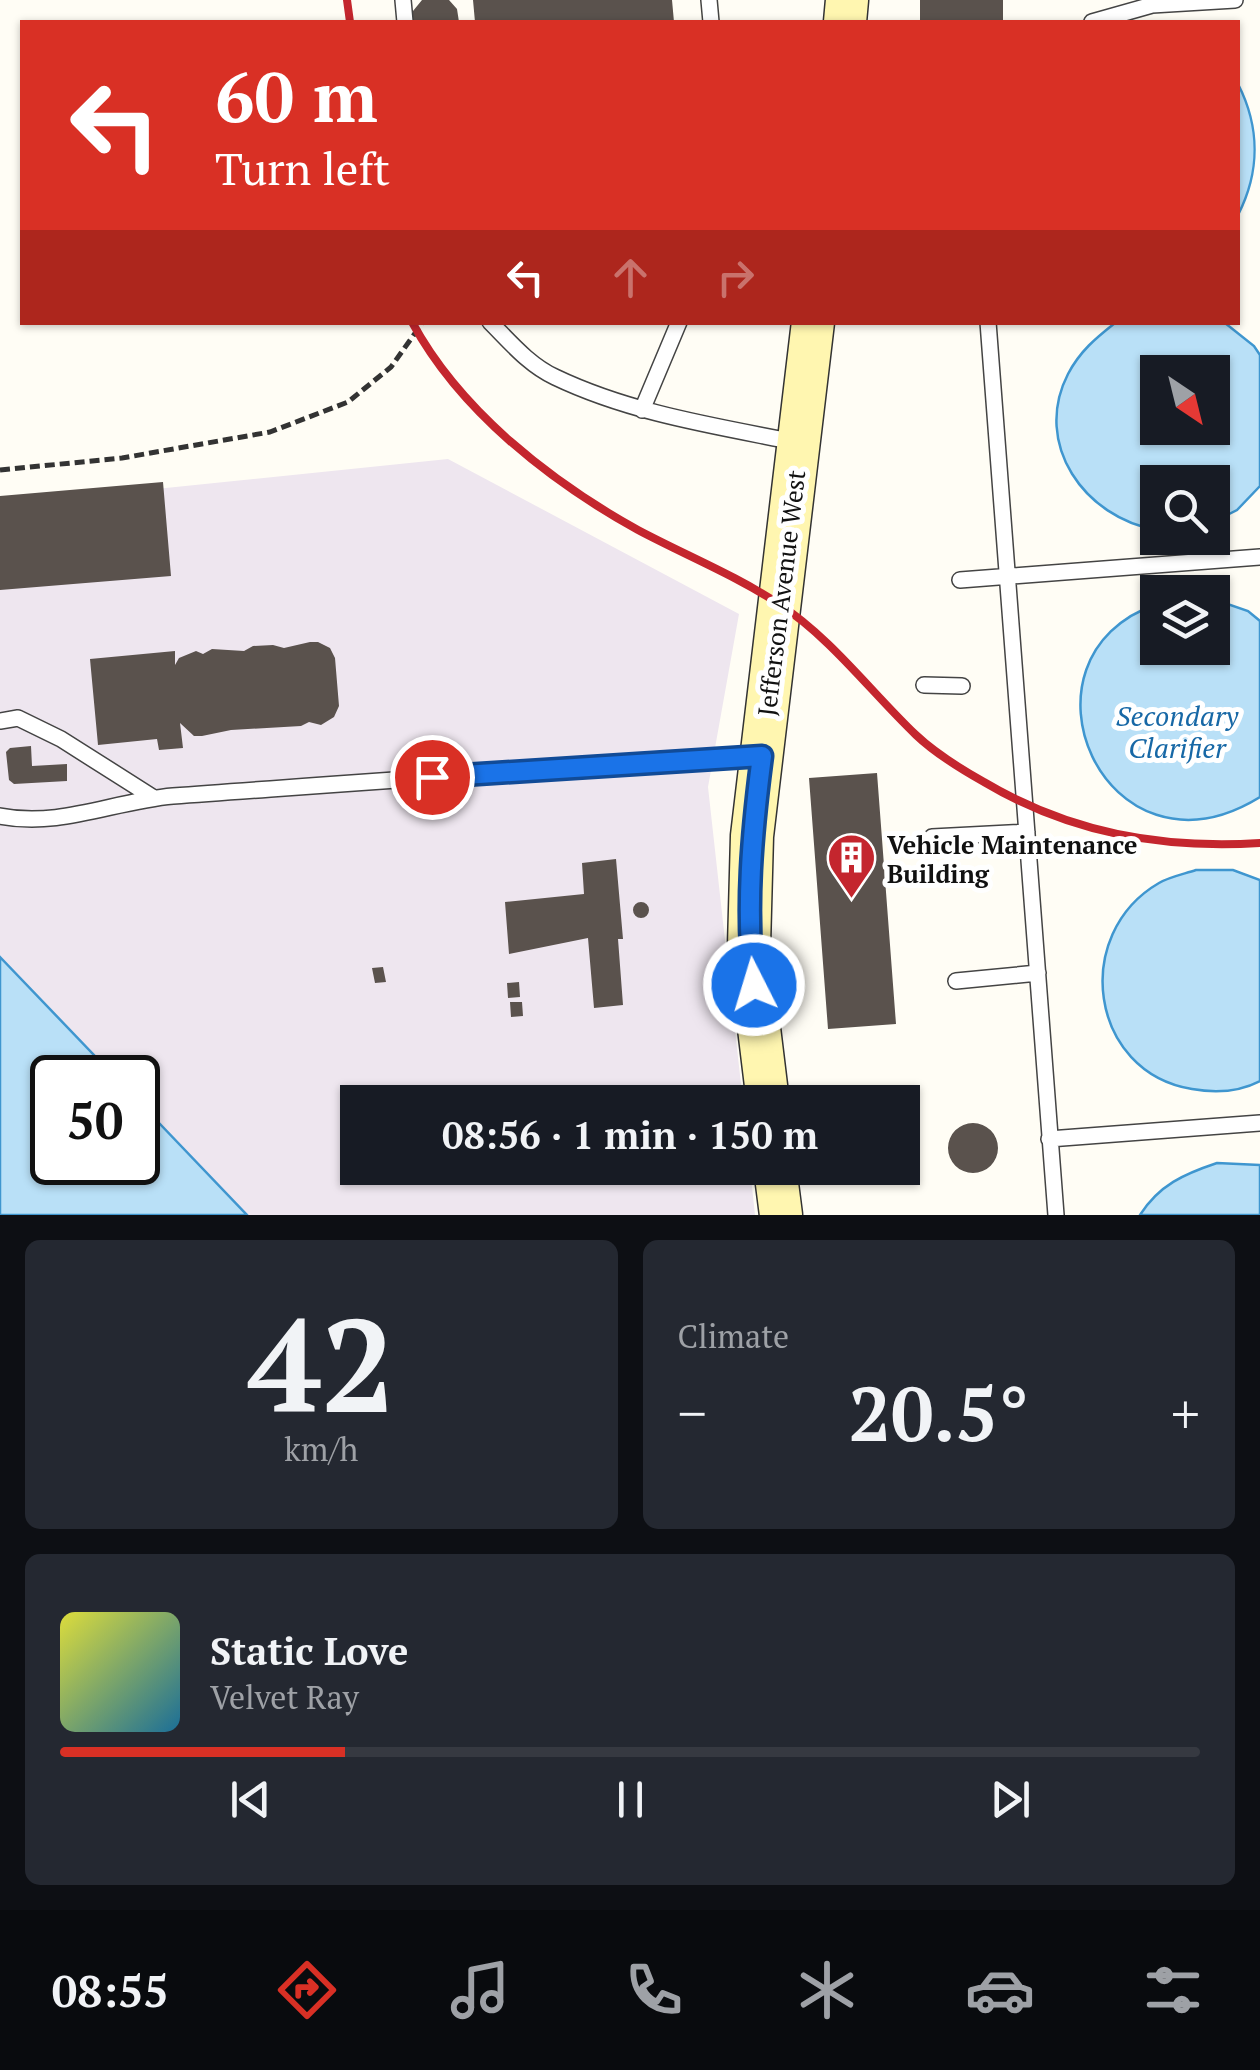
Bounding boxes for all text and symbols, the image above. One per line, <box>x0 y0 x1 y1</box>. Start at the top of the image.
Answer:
text: 60 m <box>215 49 378 142</box>
icon: left <box>50 60 180 190</box>
text: Turn left <box>215 138 390 198</box>
icon: left <box>498 250 553 305</box>
icon: ahead <box>603 250 658 305</box>
icon: right <box>708 250 763 305</box>
north arrow <box>1140 355 1230 445</box>
map controls <box>1140 355 1230 665</box>
button: search <box>1140 465 1230 555</box>
street label: Jefferson Avenue West <box>750 468 812 718</box>
button: layers <box>1140 575 1230 665</box>
water label: Secondary Clarifier <box>1116 697 1240 766</box>
pin <box>390 735 475 820</box>
icon: arrive <box>405 750 460 805</box>
place label: Vehicle Maintenance Building <box>887 828 1137 890</box>
building icon: Vehicle Maintenance Building <box>826 832 878 900</box>
position arrow <box>702 933 806 1037</box>
speed limit sign: 50 <box>30 1055 160 1185</box>
text: 08:56 · 1 min · 150 m <box>442 1110 818 1160</box>
text: 42 <box>248 1277 395 1449</box>
text: Climate <box>678 1315 789 1357</box>
text: 20.5° <box>849 1363 1029 1462</box>
text: − <box>678 1376 707 1449</box>
text: + <box>1171 1376 1200 1449</box>
text: km/h <box>284 1428 358 1470</box>
text: Static Love <box>210 1626 408 1676</box>
text: Velvet Ray <box>210 1676 359 1718</box>
icon: previous <box>223 1772 278 1827</box>
icon: pause <box>603 1772 658 1827</box>
icon: next <box>983 1772 1038 1827</box>
icon: directions <box>272 1955 342 2025</box>
icon: music <box>445 1955 515 2025</box>
icon: phone <box>619 1955 689 2025</box>
icon: climate <box>792 1955 862 2025</box>
icon: car <box>965 1955 1035 2025</box>
icon: filters <box>1138 1955 1208 2025</box>
text: 08:55 <box>52 1960 169 2020</box>

